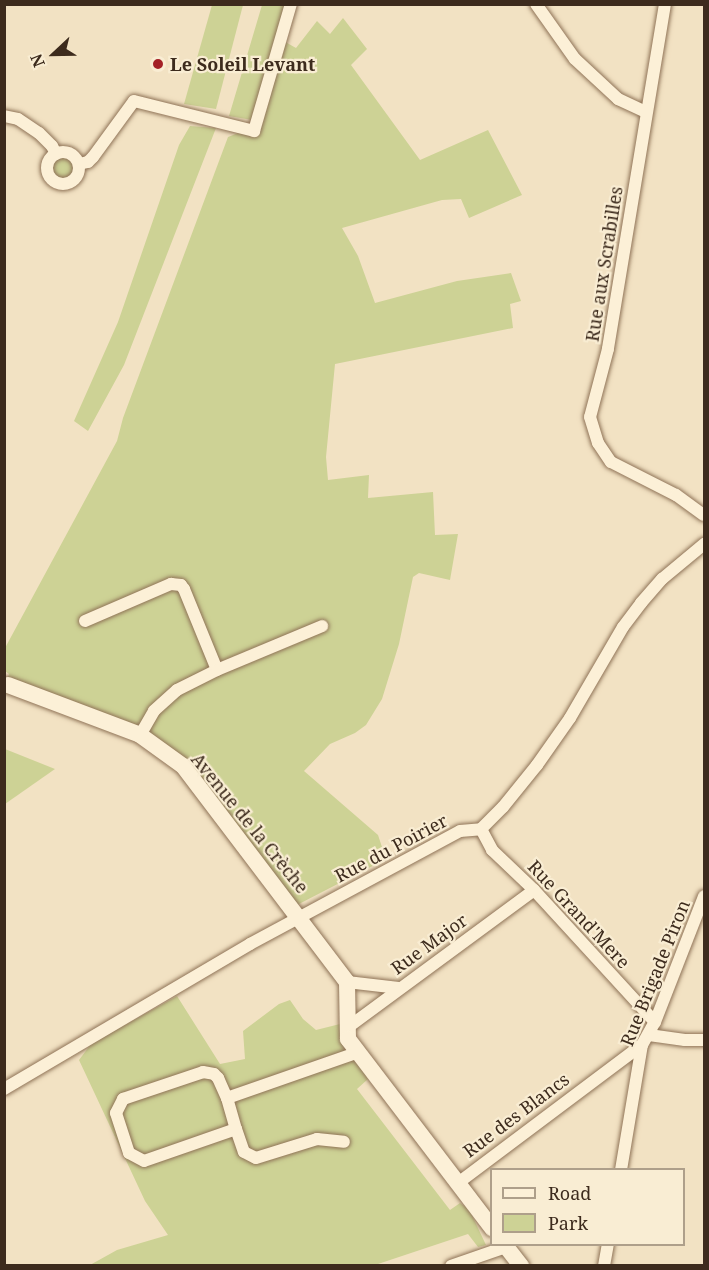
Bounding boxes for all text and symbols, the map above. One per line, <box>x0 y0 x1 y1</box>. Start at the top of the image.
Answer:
north arrow <box>24 24 84 84</box>
text: N <box>25 51 50 71</box>
place label: Le Soleil Levant <box>170 53 315 75</box>
marker: Le Soleil Levant <box>151 57 165 71</box>
street label: Rue aux Scrabilles <box>581 185 627 343</box>
street label: Avenue de la Crèche <box>187 749 313 897</box>
street label: Rue du Poirier <box>331 809 451 887</box>
street label: Rue Grand'Mere <box>523 855 635 973</box>
street label: Rue Brigade Piron <box>616 897 694 1049</box>
street label: Rue Major <box>387 909 471 979</box>
street label: Rue des Blancs <box>459 1068 573 1162</box>
legend <box>490 1168 685 1246</box>
text: Road <box>548 1181 591 1205</box>
text: Park <box>548 1211 588 1235</box>

